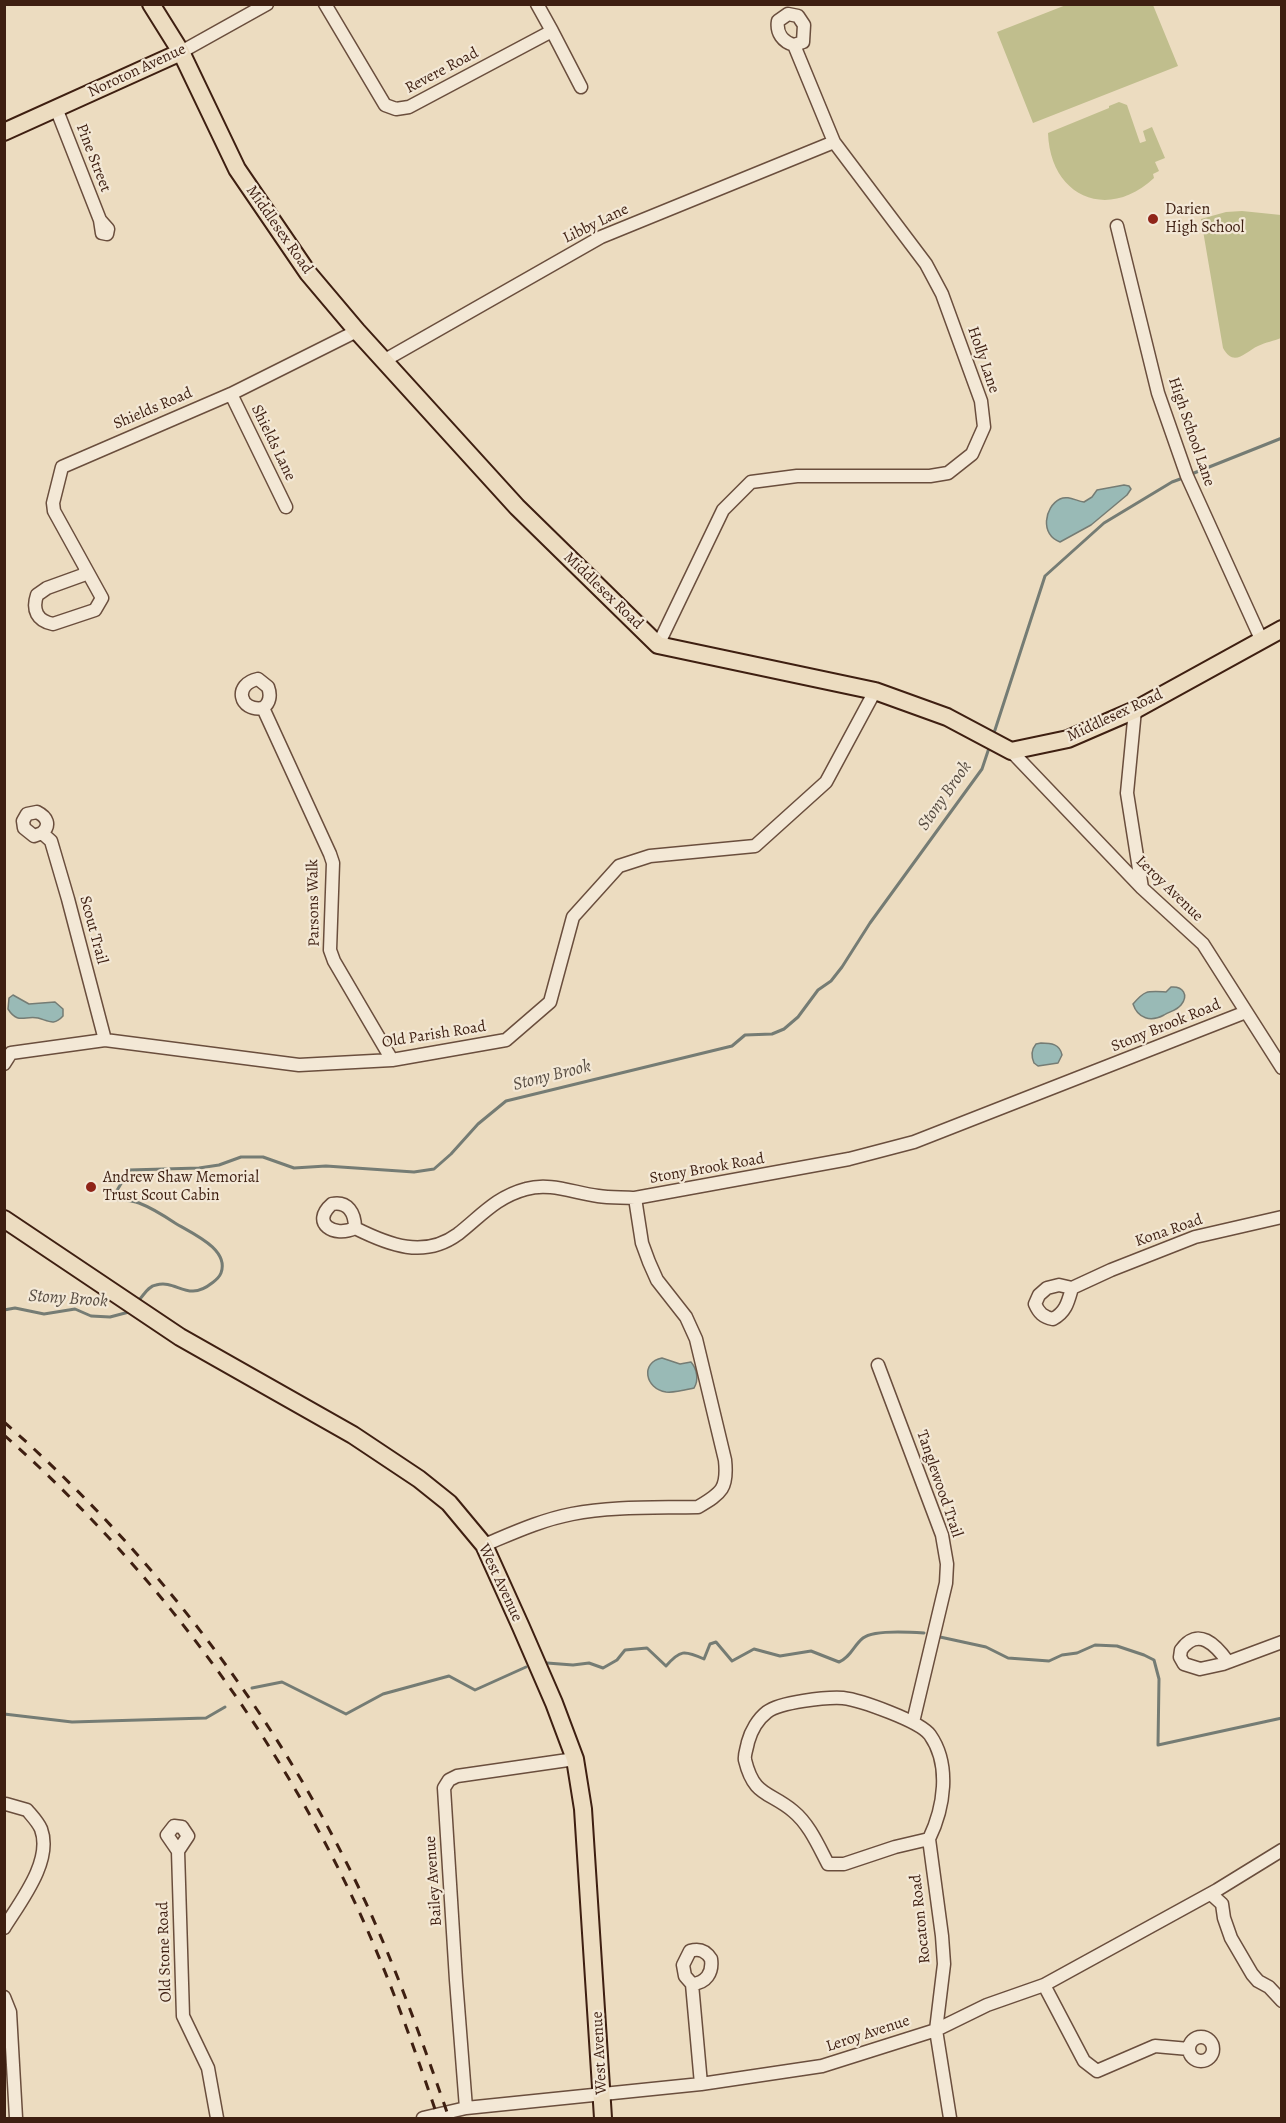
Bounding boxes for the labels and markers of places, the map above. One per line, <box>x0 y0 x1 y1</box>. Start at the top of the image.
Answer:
place label: Darien High School <box>1165 200 1244 238</box>
marker: Darien High School <box>1146 212 1160 226</box>
place label: Andrew Shaw Memorial Trust Scout Cabin <box>103 1168 259 1206</box>
marker: Andrew Shaw Memorial Trust Scout Cabin <box>84 1180 98 1194</box>

